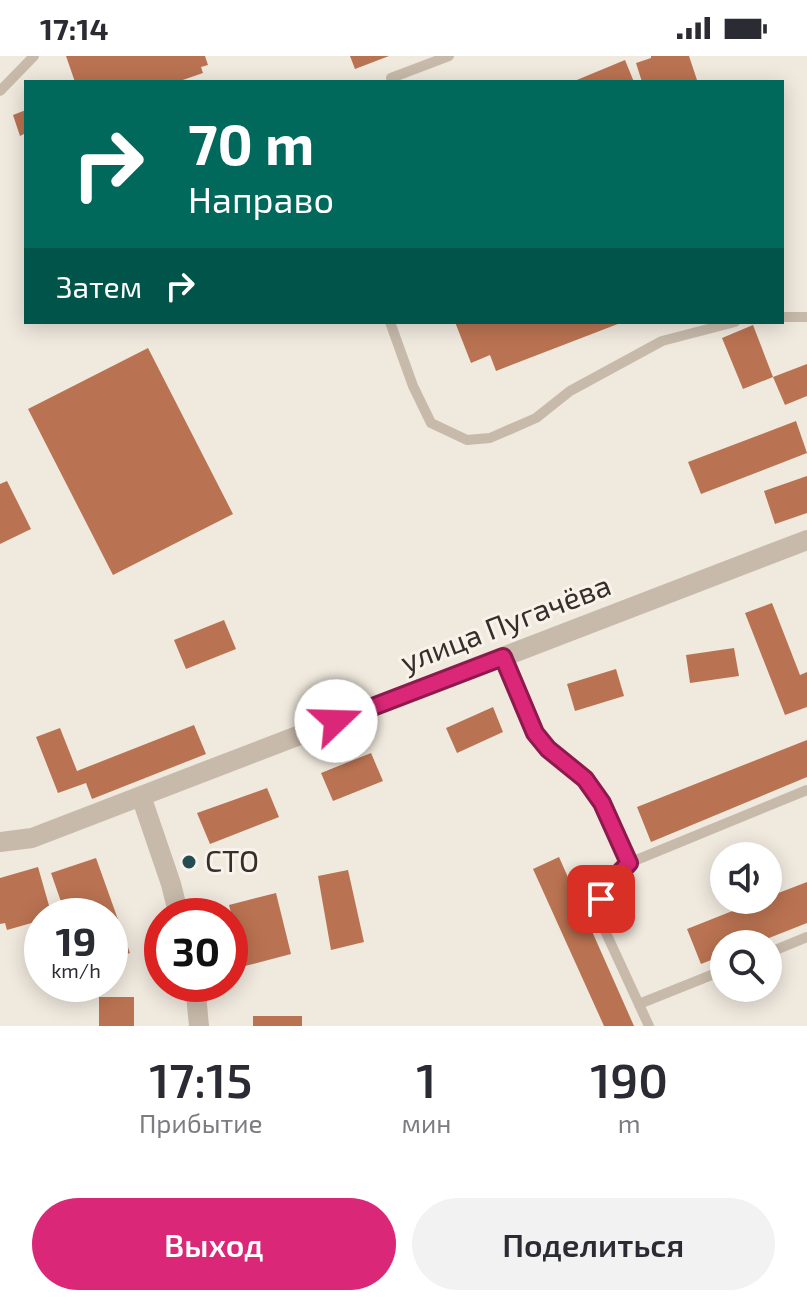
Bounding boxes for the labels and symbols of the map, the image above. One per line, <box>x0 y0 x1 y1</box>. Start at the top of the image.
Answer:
street label: улица Пугачёва <box>395 565 616 680</box>
position arrow <box>294 679 378 763</box>
place label: СТО <box>205 842 259 878</box>
marker: СТО <box>180 853 198 871</box>
pin <box>567 865 635 933</box>
speed limit sign: 30 <box>144 898 248 1002</box>

